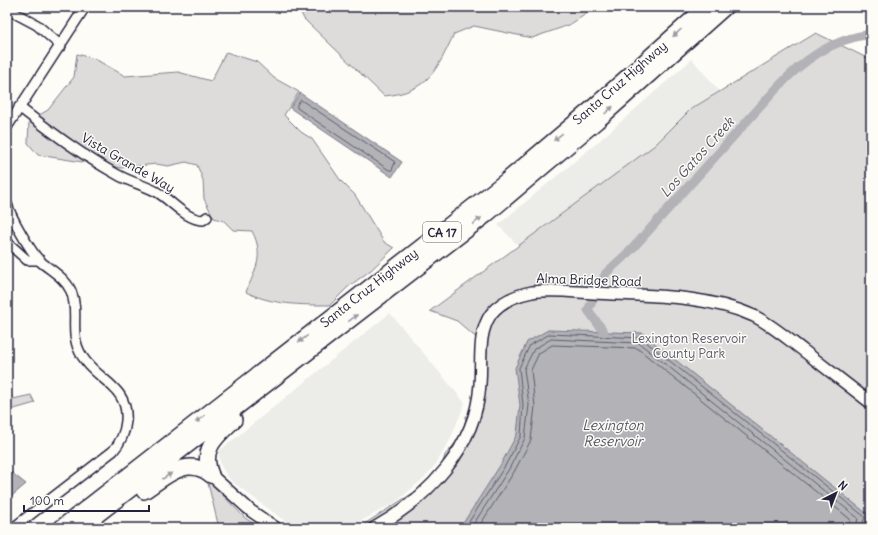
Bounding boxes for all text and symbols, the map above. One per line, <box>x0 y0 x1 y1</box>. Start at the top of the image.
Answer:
one-way arrow <box>672 28 682 38</box>
street label: Santa Cruz Highway <box>569 37 671 129</box>
one-way arrow <box>604 106 614 115</box>
water label: Los Gatos Creek <box>656 112 738 201</box>
street label: Vista Grande Way <box>78 129 178 197</box>
one-way arrow <box>553 133 564 142</box>
one-way arrow <box>472 217 483 226</box>
road number: CA 17 <box>423 222 461 242</box>
street label: Santa Cruz Highway <box>317 245 421 331</box>
street label: Alma Bridge Road <box>536 270 642 290</box>
one-way arrow <box>347 314 358 323</box>
park label: Lexington Reservoir County Park <box>631 330 747 362</box>
one-way arrow <box>297 335 308 344</box>
one-way arrow <box>194 415 205 423</box>
water label: Lexington Reservoir <box>582 416 645 450</box>
one-way arrow <box>161 472 172 480</box>
north arrow <box>816 473 856 513</box>
text: N <box>835 478 850 493</box>
scale bar <box>24 487 149 513</box>
text: 100 m <box>30 493 64 508</box>

